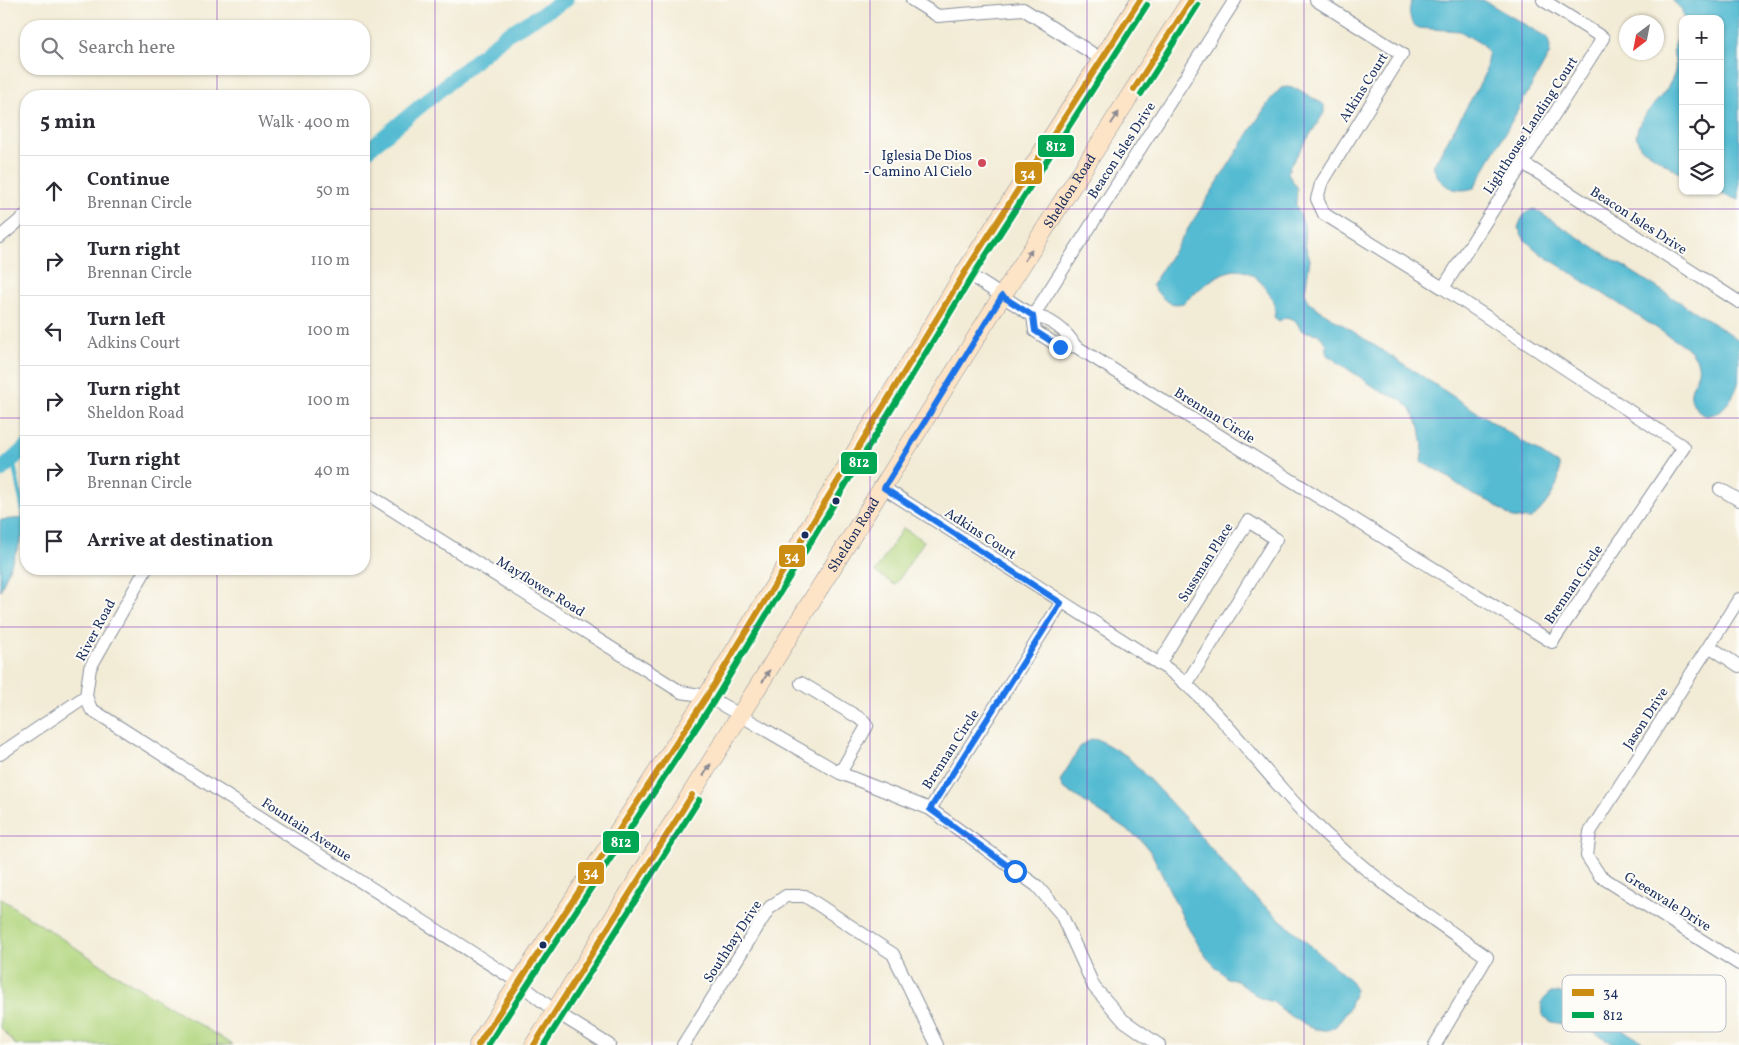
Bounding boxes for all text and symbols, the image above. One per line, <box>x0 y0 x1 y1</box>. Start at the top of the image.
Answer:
north arrow <box>1619 15 1664 60</box>
map controls <box>1679 15 1724 195</box>
button: + <box>1679 15 1724 60</box>
search box <box>20 20 370 75</box>
icon: search <box>38 34 66 62</box>
text: Search here <box>78 35 175 61</box>
street label: Atkins Court <box>1335 49 1393 126</box>
street label: Lighthouse Landing Court <box>1480 53 1583 198</box>
button: − <box>1679 60 1724 105</box>
street label: Beacon Isles Drive <box>1084 98 1161 203</box>
button: locate <box>1679 105 1724 150</box>
text: 5 min <box>40 108 96 137</box>
one-way arrow <box>1111 111 1120 125</box>
text: Walk · 400 m <box>258 112 350 134</box>
line badge: 812 <box>1037 134 1075 158</box>
text: 812 <box>1046 138 1066 157</box>
place label: Iglesia De Dios - Camino Al Cielo <box>864 147 972 182</box>
button: layers <box>1679 150 1724 195</box>
street label: Sheldon Road <box>1040 151 1101 233</box>
marker: Iglesia De Dios - Camino Al Cielo <box>976 157 988 169</box>
line badge: 34 <box>1014 161 1043 185</box>
text: 34 <box>1020 165 1036 184</box>
text: Continue <box>87 167 170 193</box>
icon: ahead <box>40 177 68 205</box>
text: 50 m <box>316 180 350 202</box>
street label: Beacon Isles Drive <box>1586 183 1691 260</box>
text: Brennan Circle <box>87 193 192 215</box>
text: Turn right <box>87 237 180 263</box>
icon: right <box>40 247 68 275</box>
one-way arrow <box>1023 248 1032 261</box>
text: 110 m <box>311 250 350 272</box>
text: Brennan Circle <box>87 263 192 285</box>
text: Turn left <box>87 307 166 333</box>
icon: left <box>40 317 68 345</box>
text: 100 m <box>307 320 350 342</box>
text: Adkins Court <box>87 333 180 355</box>
route end <box>1049 336 1072 359</box>
text: Turn right <box>87 377 180 403</box>
street label: Brennan Circle <box>1170 384 1259 449</box>
icon: right <box>40 387 68 415</box>
text: 100 m <box>307 390 350 412</box>
text: Sheldon Road <box>87 403 184 425</box>
text: Turn right <box>87 447 180 473</box>
line badge: 812 <box>840 451 878 475</box>
text: 812 <box>849 454 869 473</box>
icon: right <box>40 457 68 485</box>
text: 40 m <box>314 460 350 482</box>
text: Brennan Circle <box>87 473 192 495</box>
street label: Sheldon Road <box>824 494 885 576</box>
unlabelled marker <box>831 496 841 506</box>
street label: Adkins Court <box>941 504 1020 565</box>
street label: Sussman Place <box>1174 519 1238 606</box>
icon: arrive <box>40 527 68 555</box>
text: Arrive at destination <box>87 528 273 554</box>
unlabelled marker <box>800 530 810 540</box>
street label: Brennan Circle <box>1541 541 1608 628</box>
line badge: 34 <box>778 544 806 568</box>
text: 34 <box>784 548 800 567</box>
street label: Mayflower Road <box>492 553 588 622</box>
street label: River Road <box>72 596 121 665</box>
one-way arrow <box>762 669 771 682</box>
street label: Jason Drive <box>1619 684 1674 754</box>
street label: Brennan Circle <box>918 706 984 794</box>
one-way arrow <box>703 764 712 777</box>
street label: Fountain Avenue <box>257 794 355 867</box>
line badge: 812 <box>602 830 640 854</box>
text: 812 <box>611 834 631 853</box>
route start <box>1004 860 1027 883</box>
line badge: 34 <box>577 861 605 885</box>
text: 34 <box>583 864 599 883</box>
street label: Greenvale Drive <box>1620 868 1715 937</box>
street label: Southbay Drive <box>700 897 767 987</box>
unlabelled marker <box>538 940 548 950</box>
legend <box>1562 975 1726 1032</box>
text: 34 <box>1603 984 1619 1003</box>
text: 812 <box>1603 1007 1623 1026</box>

